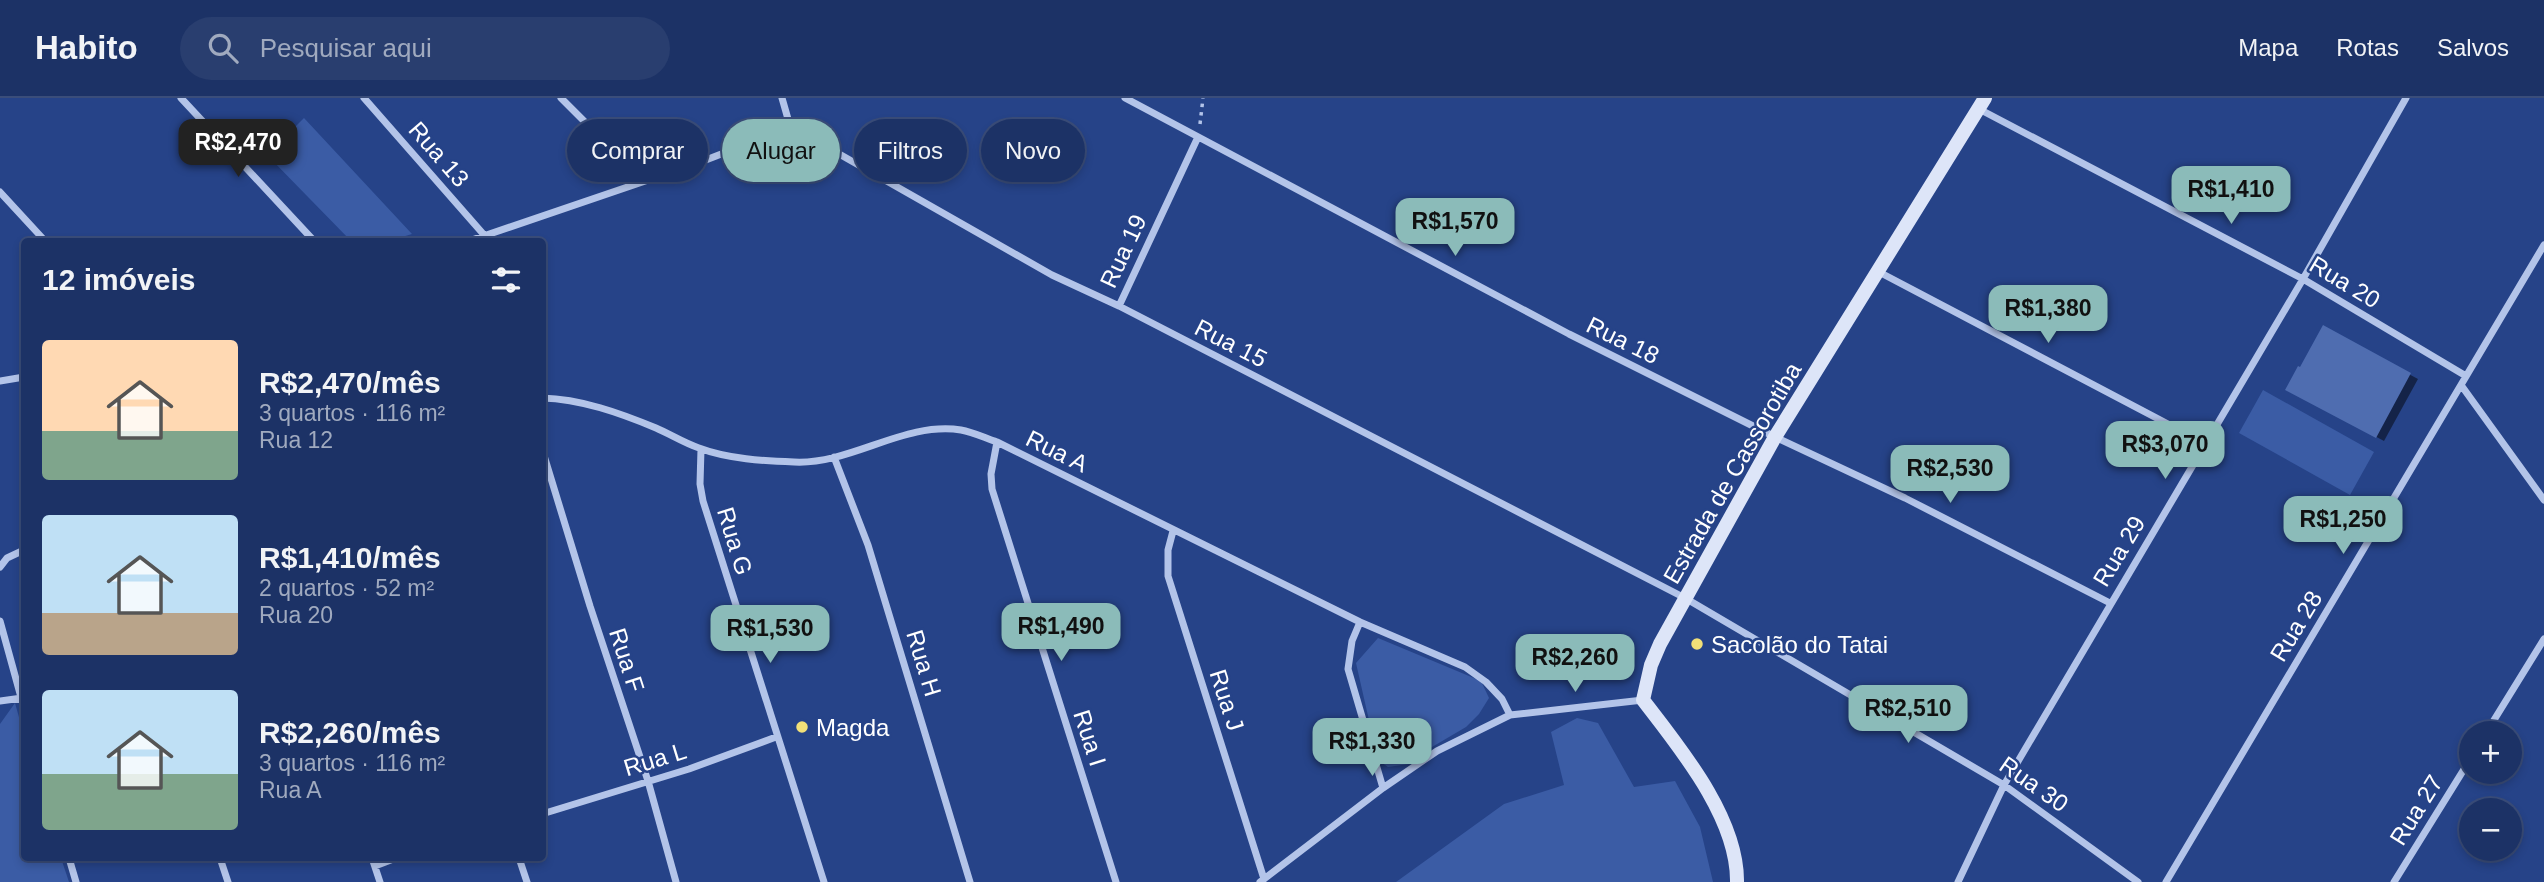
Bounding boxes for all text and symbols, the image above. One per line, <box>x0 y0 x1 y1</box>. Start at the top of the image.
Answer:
search box <box>180 17 670 80</box>
text: Habito <box>35 29 138 66</box>
icon: search <box>204 29 242 67</box>
text: Pesquisar aqui <box>260 33 432 63</box>
text: Mapa <box>2238 34 2298 61</box>
text: Rotas <box>2336 34 2399 61</box>
text: Salvos <box>2437 34 2509 61</box>
street label: Rua 13 <box>403 116 475 192</box>
chip: Comprar <box>567 119 708 182</box>
chip: Alugar <box>722 119 840 182</box>
chip: Filtros <box>854 119 967 182</box>
chip: Novo <box>981 119 1085 182</box>
pin: R$2,470 <box>173 120 303 179</box>
text: R$2,470 <box>195 129 281 155</box>
pin: R$1,410 <box>2166 166 2296 226</box>
text: R$1,410 <box>2188 176 2274 202</box>
pin: R$1,570 <box>1390 198 1520 258</box>
text: R$1,570 <box>1412 208 1498 234</box>
street label: Rua 19 <box>1094 210 1152 292</box>
street label: Rua 20 <box>2305 250 2385 314</box>
icon: filters <box>487 261 525 299</box>
text: 12 imóveis <box>42 263 195 296</box>
pin: R$1,380 <box>1983 286 2113 345</box>
text: R$1,380 <box>2005 295 2091 321</box>
street label: Rua 18 <box>1582 311 1664 369</box>
street label: Rua 15 <box>1190 313 1272 373</box>
street label: Estrada de Cassorotiba <box>1658 357 1807 588</box>
text: R$2,470/mês <box>259 366 441 399</box>
icon: home <box>98 368 182 452</box>
text: 3 quartos · 116 m² <box>259 400 445 426</box>
pin: R$3,070 <box>2100 422 2230 481</box>
street label: Rua A <box>1022 425 1092 477</box>
text: Rua 12 <box>259 427 333 453</box>
text: R$3,070 <box>2122 431 2208 457</box>
pin: R$2,530 <box>1885 446 2015 505</box>
text: R$2,530 <box>1907 455 1993 481</box>
pin: R$1,250 <box>2278 496 2408 556</box>
street label: Rua G <box>712 504 758 578</box>
text: R$1,250 <box>2300 506 2386 532</box>
street label: Rua 29 <box>2087 511 2151 591</box>
text: R$1,410/mês <box>259 541 441 574</box>
icon: home <box>98 543 182 627</box>
text: 2 quartos · 52 m² <box>259 575 434 601</box>
street label: Rua 28 <box>2264 586 2328 666</box>
text: Rua 20 <box>259 602 333 628</box>
pin: R$1,490 <box>996 603 1126 663</box>
pin: R$1,530 <box>705 606 835 665</box>
text: R$1,490 <box>1018 613 1104 639</box>
text: R$1,530 <box>727 615 813 641</box>
street label: Rua F <box>604 625 650 695</box>
street label: Rua H <box>901 627 947 699</box>
place label: Sacolão do Tatai <box>1711 631 1888 658</box>
pin: R$2,260 <box>1510 634 1640 694</box>
marker: Sacolão do Tatai <box>1689 636 1705 652</box>
text: R$2,260 <box>1532 644 1618 670</box>
street label: Rua J <box>1204 666 1250 734</box>
pin: R$2,510 <box>1843 686 1973 745</box>
text: R$2,510 <box>1865 695 1951 721</box>
street label: Rua I <box>1068 707 1112 769</box>
place label: Magda <box>816 714 890 741</box>
text: R$2,260/mês <box>259 716 441 749</box>
icon: home <box>98 718 182 802</box>
pin: R$1,330 <box>1307 718 1437 778</box>
marker: Magda <box>794 719 810 735</box>
map controls <box>2459 721 2522 861</box>
button: + <box>2459 721 2522 784</box>
text: R$1,330 <box>1329 728 1415 754</box>
street label: Rua L <box>620 737 690 781</box>
text: 3 quartos · 116 m² <box>259 750 445 776</box>
street label: Rua 30 <box>1995 751 2073 817</box>
street label: Rua 27 <box>2384 770 2448 850</box>
text: Rua A <box>259 777 322 803</box>
button: − <box>2459 798 2522 861</box>

